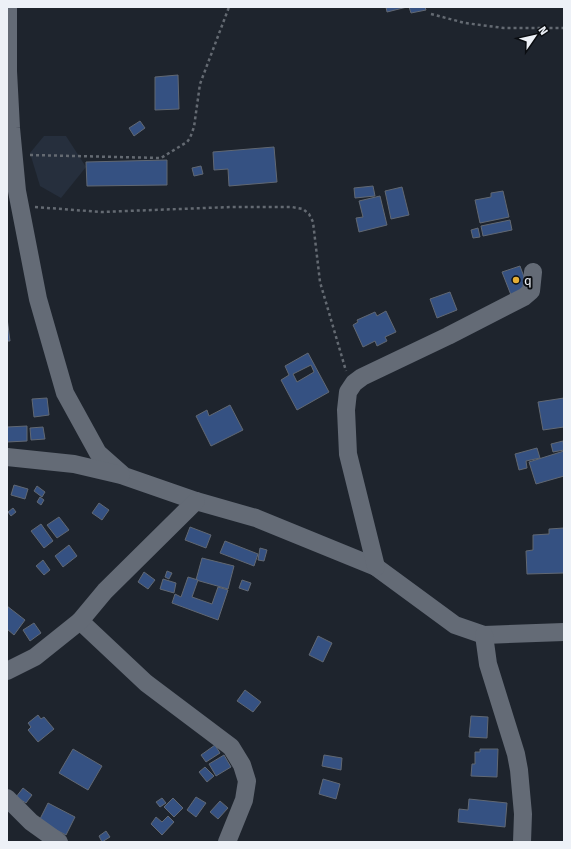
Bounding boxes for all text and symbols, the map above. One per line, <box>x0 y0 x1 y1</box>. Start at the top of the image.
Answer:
north arrow <box>515 16 555 56</box>
text: N <box>535 24 550 37</box>
place label: q <box>524 273 532 288</box>
marker: q <box>511 275 521 285</box>

